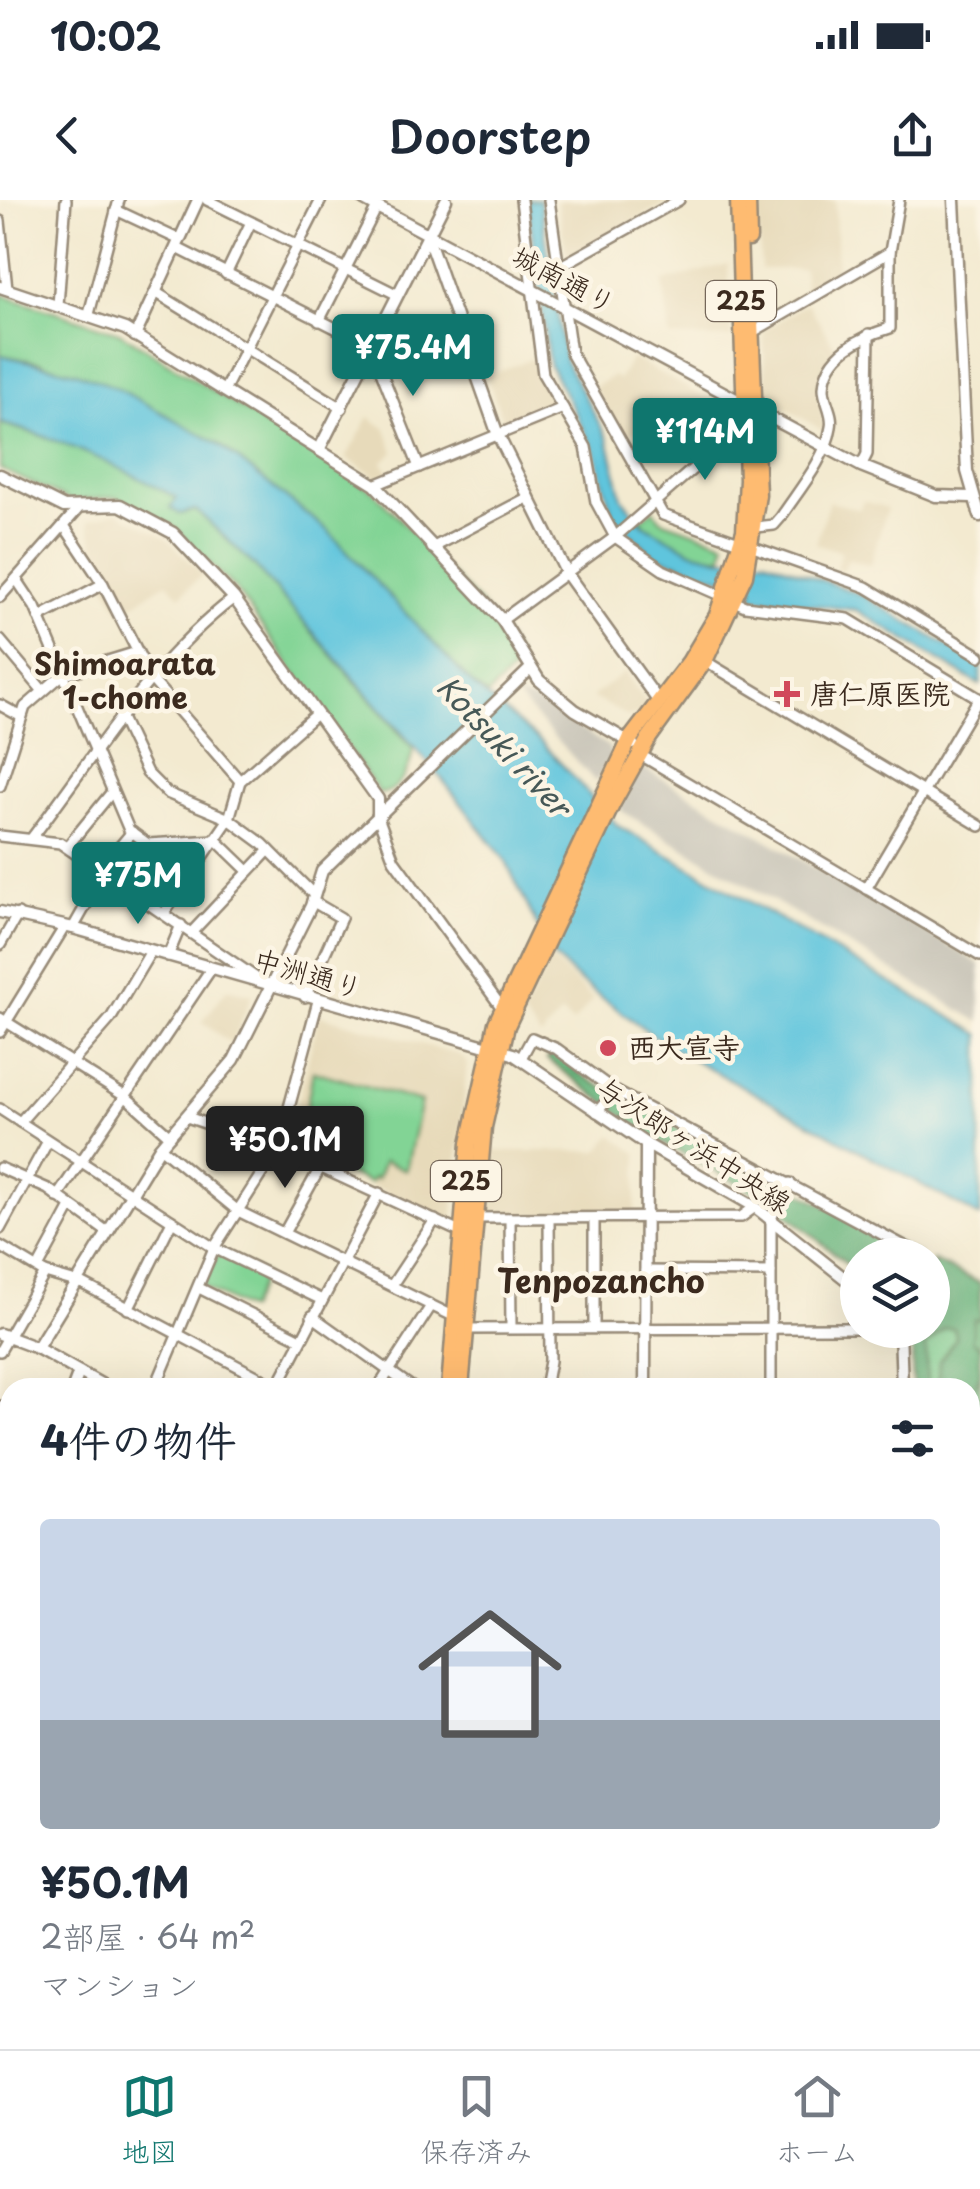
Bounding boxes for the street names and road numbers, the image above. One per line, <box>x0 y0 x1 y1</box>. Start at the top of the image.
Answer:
street label: 城南通り <box>505 233 624 324</box>
road number: 225 <box>706 281 776 321</box>
street label: 中洲通り <box>249 936 368 1009</box>
street label: 与次郎ヶ浜中央線 <box>589 1065 800 1223</box>
road number: 225 <box>431 1161 501 1201</box>

